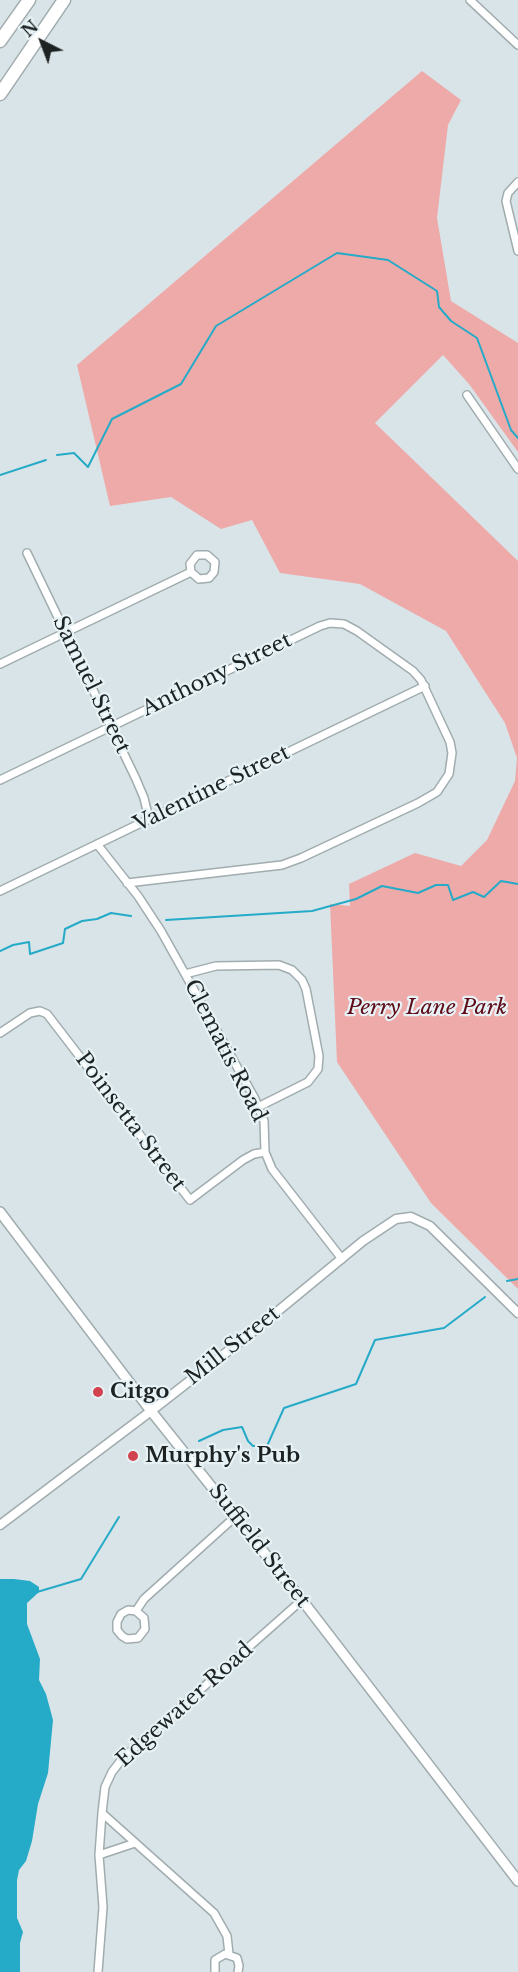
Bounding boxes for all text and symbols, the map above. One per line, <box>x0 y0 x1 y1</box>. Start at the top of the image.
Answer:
north arrow <box>12 12 72 72</box>
text: N <box>18 16 42 41</box>
street label: Samuel Street <box>47 612 135 758</box>
street label: Anthony Street <box>138 628 296 722</box>
street label: Valentine Street <box>130 740 294 838</box>
street label: Clematis Road <box>178 976 272 1126</box>
park label: Perry Lane Park <box>347 995 507 1021</box>
street label: Poinsetta Street <box>70 1048 190 1196</box>
street label: Mill Street <box>181 1301 285 1391</box>
place label: Citgo <box>110 1379 169 1405</box>
marker: Citgo <box>91 1385 105 1399</box>
place label: Murphy's Pub <box>145 1443 300 1469</box>
marker: Murphy's Pub <box>126 1449 140 1463</box>
street label: Suffield Street <box>203 1479 315 1613</box>
street label: Edgewater Road <box>112 1637 258 1773</box>

